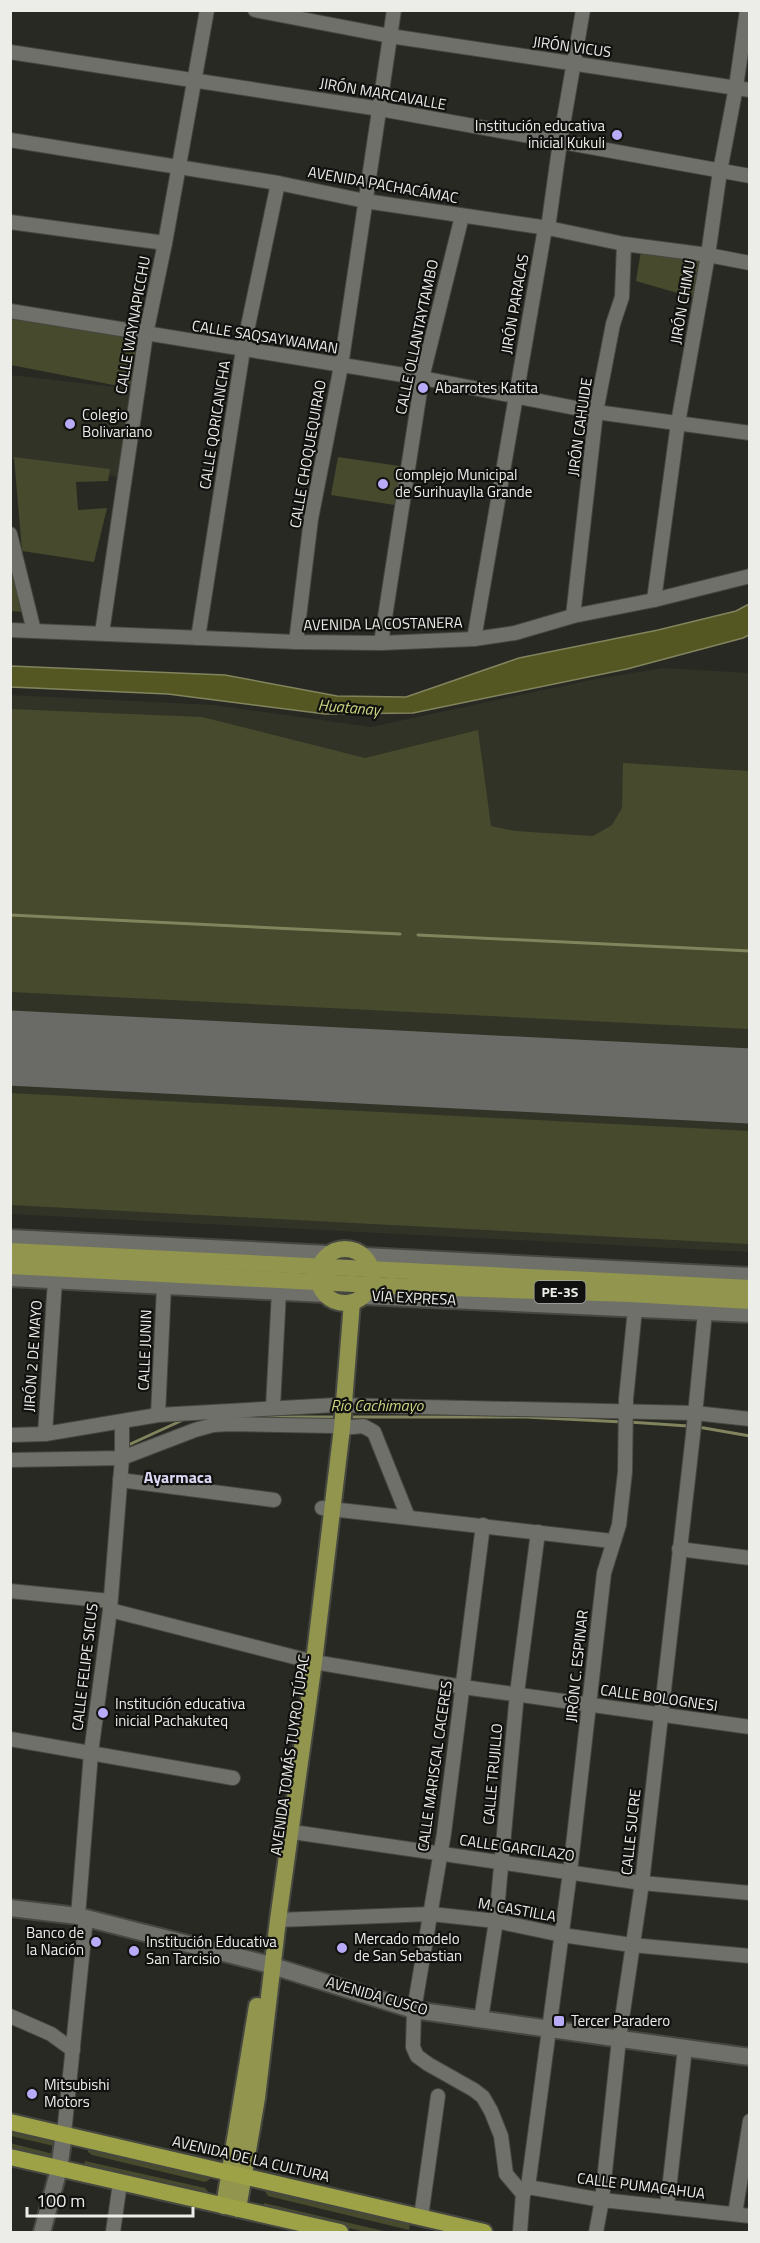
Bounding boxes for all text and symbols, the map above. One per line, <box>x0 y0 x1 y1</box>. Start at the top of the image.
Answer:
street label: JIRÓN VICUS <box>531 30 613 63</box>
street label: JIRÓN MARCAVALLE <box>318 71 448 116</box>
place label: Institución educativa inicial Kukuli <box>475 114 605 154</box>
marker: Institución educativa inicial Kukuli <box>610 128 624 142</box>
street label: AVENIDA PACHACÁMAC <box>306 160 460 209</box>
street label: JIRÓN PARACAS <box>494 252 535 356</box>
street label: CALLE WAYNAPICCHU <box>109 254 156 396</box>
street label: CALLE OLLANTAYTAMBO <box>389 257 444 416</box>
street label: JIRÓN CHIMU <box>664 258 701 346</box>
street label: CALLE SAQSAYWAMAN <box>190 314 340 359</box>
street label: CALLE QORICANCHA <box>193 359 236 491</box>
place label: Abarrotes Katita <box>435 376 538 399</box>
street label: JIRÓN CAHUIDE <box>561 376 598 478</box>
street label: CALLE CHOQUEQUIRAO <box>283 378 332 530</box>
marker: Abarrotes Katita <box>416 381 430 395</box>
place label: Colegio Bolivariano <box>82 403 153 443</box>
marker: Colegio Bolivariano <box>63 417 77 431</box>
place label: Complejo Municipal de Surihuaylla Grande <box>395 463 532 503</box>
marker: Complejo Municipal de Surihuaylla Grande <box>376 477 390 491</box>
street label: AVENIDA LA COSTANERA <box>303 611 463 636</box>
water label: Huatanay <box>317 692 383 722</box>
road number: PE-3S <box>534 1281 586 1303</box>
street label: VÍA EXPRESA <box>371 1284 457 1311</box>
street label: JIRÓN 2 DE MAYO <box>17 1299 48 1413</box>
street label: CALLE JUNIN <box>132 1309 157 1391</box>
water label: Río Cachimayo <box>331 1393 424 1417</box>
district label: Ayarmaca <box>144 1465 212 1489</box>
street label: CALLE FELIPE SICUS <box>65 1602 104 1732</box>
street label: JIRÓN C. ESPINAR <box>559 1609 594 1723</box>
street label: AVENIDA TOMÁS TUYRO TÚPAC <box>264 1653 315 1857</box>
street label: CALLE BOLOGNESI <box>599 1678 719 1717</box>
street label: CALLE MARISCAL CACERES <box>411 1679 458 1853</box>
place label: Institución educativa inicial Pachakuteq <box>115 1692 246 1732</box>
marker: Institución educativa inicial Pachakuteq <box>96 1706 110 1720</box>
street label: CALLE TRUJILLO <box>477 1722 508 1826</box>
street label: CALLE SUCRE <box>615 1788 646 1876</box>
street label: CALLE GARCILAZO <box>458 1828 576 1867</box>
street label: M. CASTILLA <box>476 1891 558 1928</box>
place label: Banco de la Nación <box>26 1921 84 1961</box>
place label: Mercado modelo de San Sebastian <box>354 1927 462 1967</box>
place label: Institución Educativa San Tarcisio <box>146 1930 277 1970</box>
marker: Banco de la Nación <box>89 1935 103 1949</box>
marker: Mercado modelo de San Sebastian <box>335 1941 349 1955</box>
marker: Institución Educativa San Tarcisio <box>127 1944 141 1958</box>
street label: AVENIDA CUSCO <box>324 1970 431 2021</box>
place label: Tercer Paradero <box>571 2009 670 2032</box>
marker: Tercer Paradero <box>552 2014 566 2028</box>
place label: Mitsubishi Motors <box>44 2073 110 2113</box>
marker: Mitsubishi Motors <box>25 2087 39 2101</box>
street label: AVENIDA DE LA CULTURA <box>170 2129 332 2188</box>
street label: CALLE PUMACAHUA <box>576 2166 706 2205</box>
scale bar <box>27 2180 194 2218</box>
text: 100 m <box>36 2187 85 2214</box>

